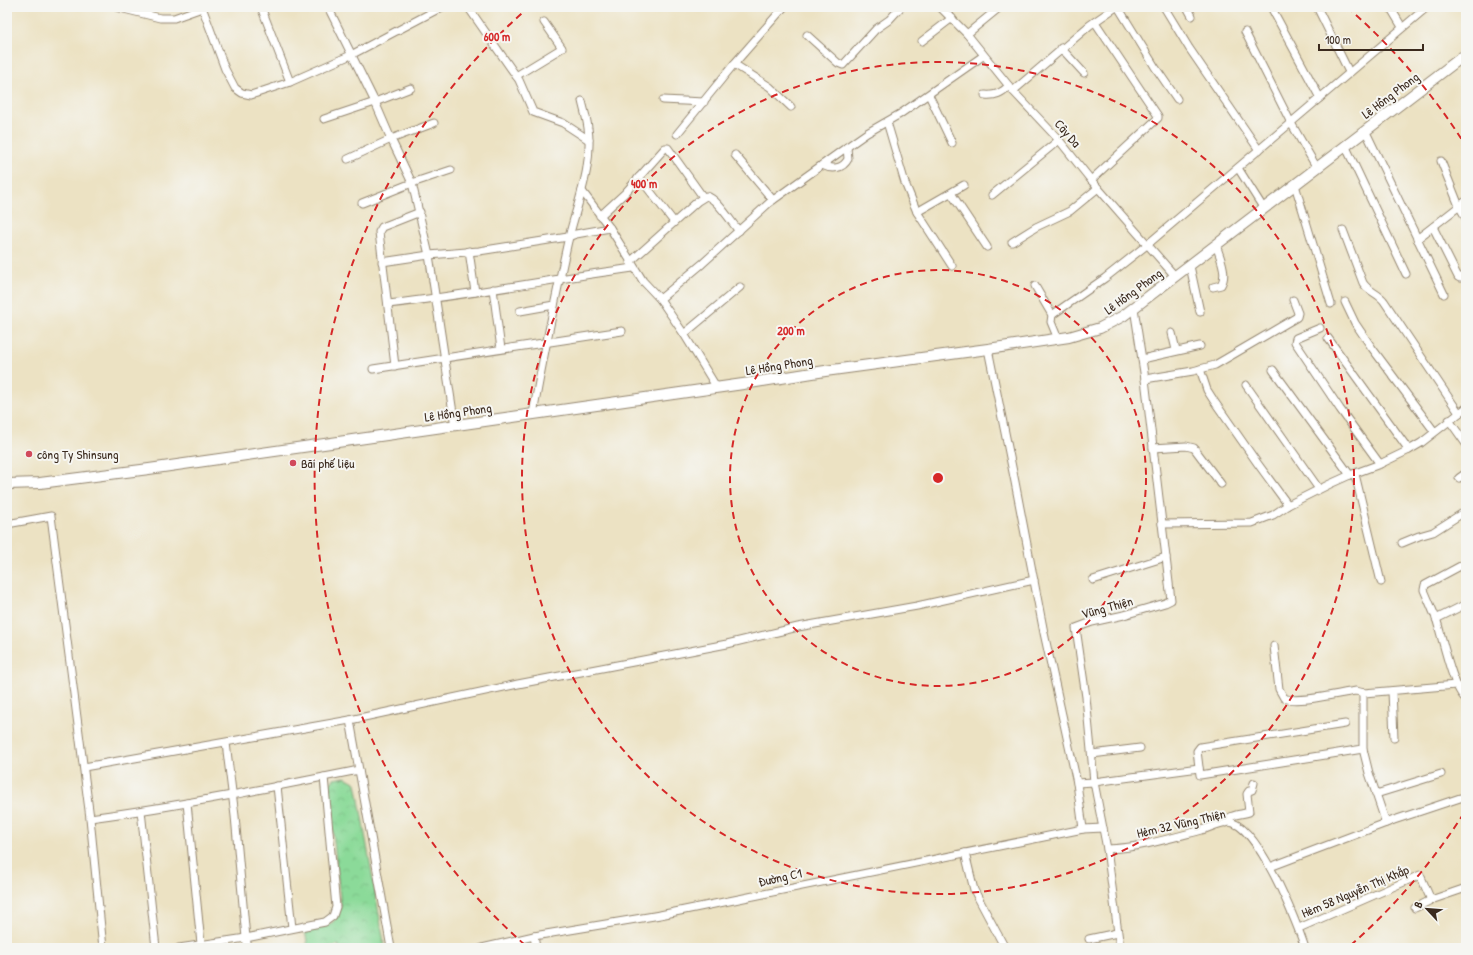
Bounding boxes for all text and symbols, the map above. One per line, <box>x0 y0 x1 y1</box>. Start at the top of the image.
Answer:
scale bar <box>1319 26 1423 52</box>
text: 600 m <box>484 28 510 45</box>
text: 100 m <box>1325 31 1351 48</box>
street label: Lê Hồng Phong <box>1358 67 1423 123</box>
street label: Cây Da <box>1051 115 1085 151</box>
text: 400 m <box>631 175 657 192</box>
street label: Lê Hồng Phong <box>1100 264 1166 318</box>
text: 200 m <box>777 322 805 339</box>
street label: Lê Hồng Phong <box>744 351 814 379</box>
street label: Lê Hồng Phong <box>423 398 493 426</box>
place label: công Ty Shinsung <box>37 445 119 463</box>
marker: công Ty Shinsung <box>24 449 34 459</box>
place label: Bãi phế liệu <box>301 454 355 472</box>
marker: Bãi phế liệu <box>288 458 298 468</box>
centre of rings <box>931 471 945 485</box>
street label: Vũng Thiện <box>1079 591 1135 623</box>
street label: Hẻm 32 Vũng Thiện <box>1135 804 1227 842</box>
street label: Hẻm 58 Nguyễn Thị Khắp <box>1299 860 1412 922</box>
street label: Đường C1 <box>757 864 804 890</box>
north arrow <box>1407 889 1447 929</box>
text: B <box>1410 899 1426 910</box>

